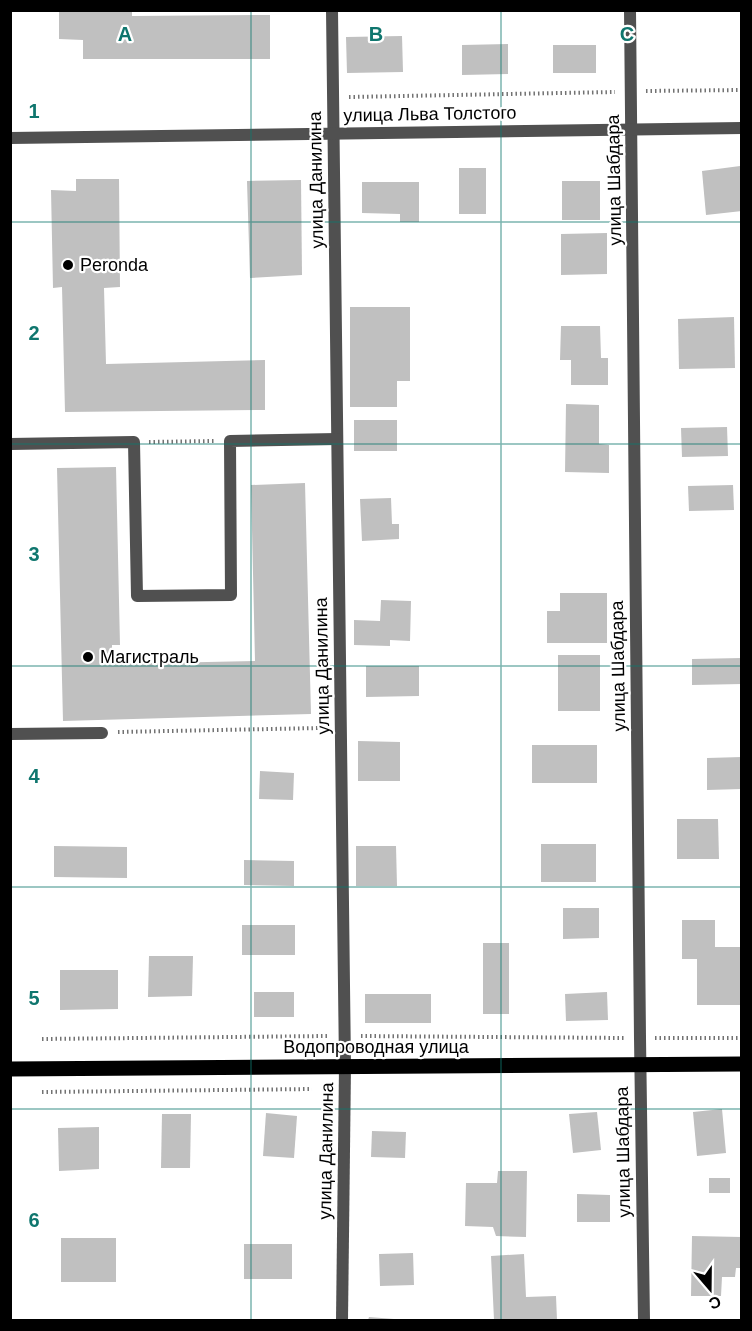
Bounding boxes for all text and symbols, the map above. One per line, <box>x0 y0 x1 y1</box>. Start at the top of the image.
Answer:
text: A <box>118 23 132 45</box>
text: B <box>369 23 383 45</box>
text: C <box>620 23 634 45</box>
text: 1 <box>28 100 40 122</box>
street label: улица Льва Толстого <box>343 102 517 126</box>
street label: улица Данилина <box>305 110 327 249</box>
street label: улица Шабдара <box>603 113 625 246</box>
place label: Peronda <box>80 255 149 275</box>
marker: Peronda <box>61 258 75 272</box>
text: 2 <box>28 322 40 344</box>
text: 3 <box>28 543 40 565</box>
street label: улица Данилина <box>311 596 333 735</box>
street label: улица Шабдара <box>607 599 629 732</box>
place label: Магистраль <box>100 647 199 667</box>
marker: Магистраль <box>81 650 95 664</box>
text: 4 <box>28 765 40 787</box>
text: 5 <box>28 987 40 1009</box>
street label: Водопроводная улица <box>283 1037 470 1057</box>
street label: улица Данилина <box>315 1081 337 1220</box>
street label: улица Шабдара <box>612 1085 634 1218</box>
text: 6 <box>28 1209 40 1231</box>
north arrow <box>680 1259 740 1319</box>
text: С <box>706 1293 723 1313</box>

